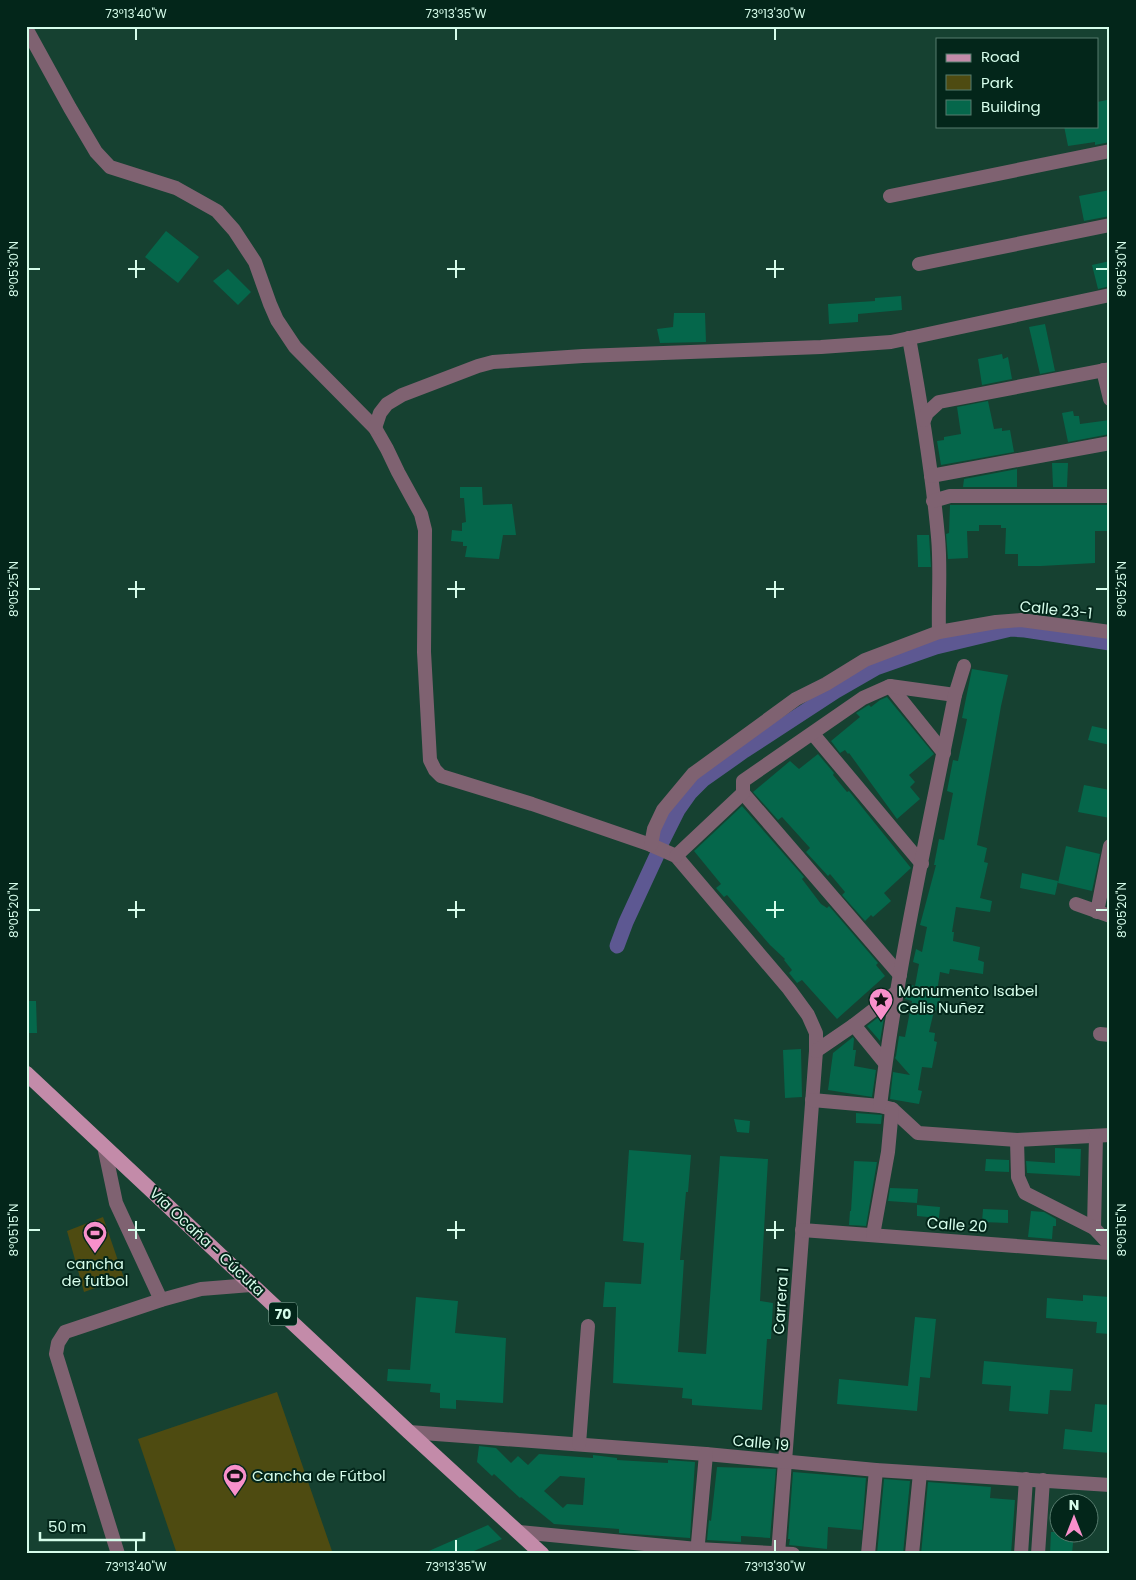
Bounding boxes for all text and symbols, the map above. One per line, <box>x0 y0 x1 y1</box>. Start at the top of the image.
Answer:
text: 73°13'40"W <box>105 5 167 22</box>
text: 73°13'35"W <box>425 5 487 22</box>
text: 73°13'30"W <box>744 5 806 22</box>
legend <box>936 38 1098 128</box>
text: Road <box>981 46 1020 67</box>
text: Park <box>981 72 1013 93</box>
text: Building <box>981 96 1041 117</box>
text: 8°05'30"N <box>5 241 22 297</box>
text: 8°05'30"N <box>1113 241 1130 297</box>
text: 8°05'25"N <box>5 561 22 617</box>
text: 8°05'25"N <box>1113 561 1130 617</box>
street label: Calle 23-1 <box>1019 595 1093 624</box>
text: 8°05'20"N <box>5 882 22 938</box>
text: 8°05'20"N <box>1113 882 1130 938</box>
place label: Monumento Isabel Celis Nuñez <box>898 980 1038 1018</box>
place icon: Monumento Isabel Celis Nuñez <box>868 987 894 1021</box>
street label: Vía Ocaña - Cúcuta <box>145 1183 270 1301</box>
text: 8°05'15"N <box>5 1204 22 1256</box>
text: 8°05'15"N <box>1113 1204 1130 1256</box>
street label: Calle 20 <box>926 1212 988 1237</box>
sports icon: cancha de futbol <box>82 1220 108 1254</box>
place label: cancha de futbol <box>62 1253 128 1291</box>
street label: Carrera 1 <box>768 1267 793 1335</box>
road number: 70 <box>269 1302 297 1326</box>
street label: Calle 19 <box>732 1430 790 1455</box>
sports icon: Cancha de Fútbol <box>222 1463 248 1497</box>
place label: Cancha de Fútbol <box>252 1465 386 1486</box>
north arrow <box>1048 1492 1098 1542</box>
text: N <box>1069 1495 1079 1515</box>
scale bar <box>40 1510 144 1542</box>
text: 50 m <box>48 1516 86 1537</box>
text: 73°13'40"W <box>105 1558 167 1575</box>
text: 73°13'35"W <box>425 1558 487 1575</box>
text: 73°13'30"W <box>744 1558 806 1575</box>

